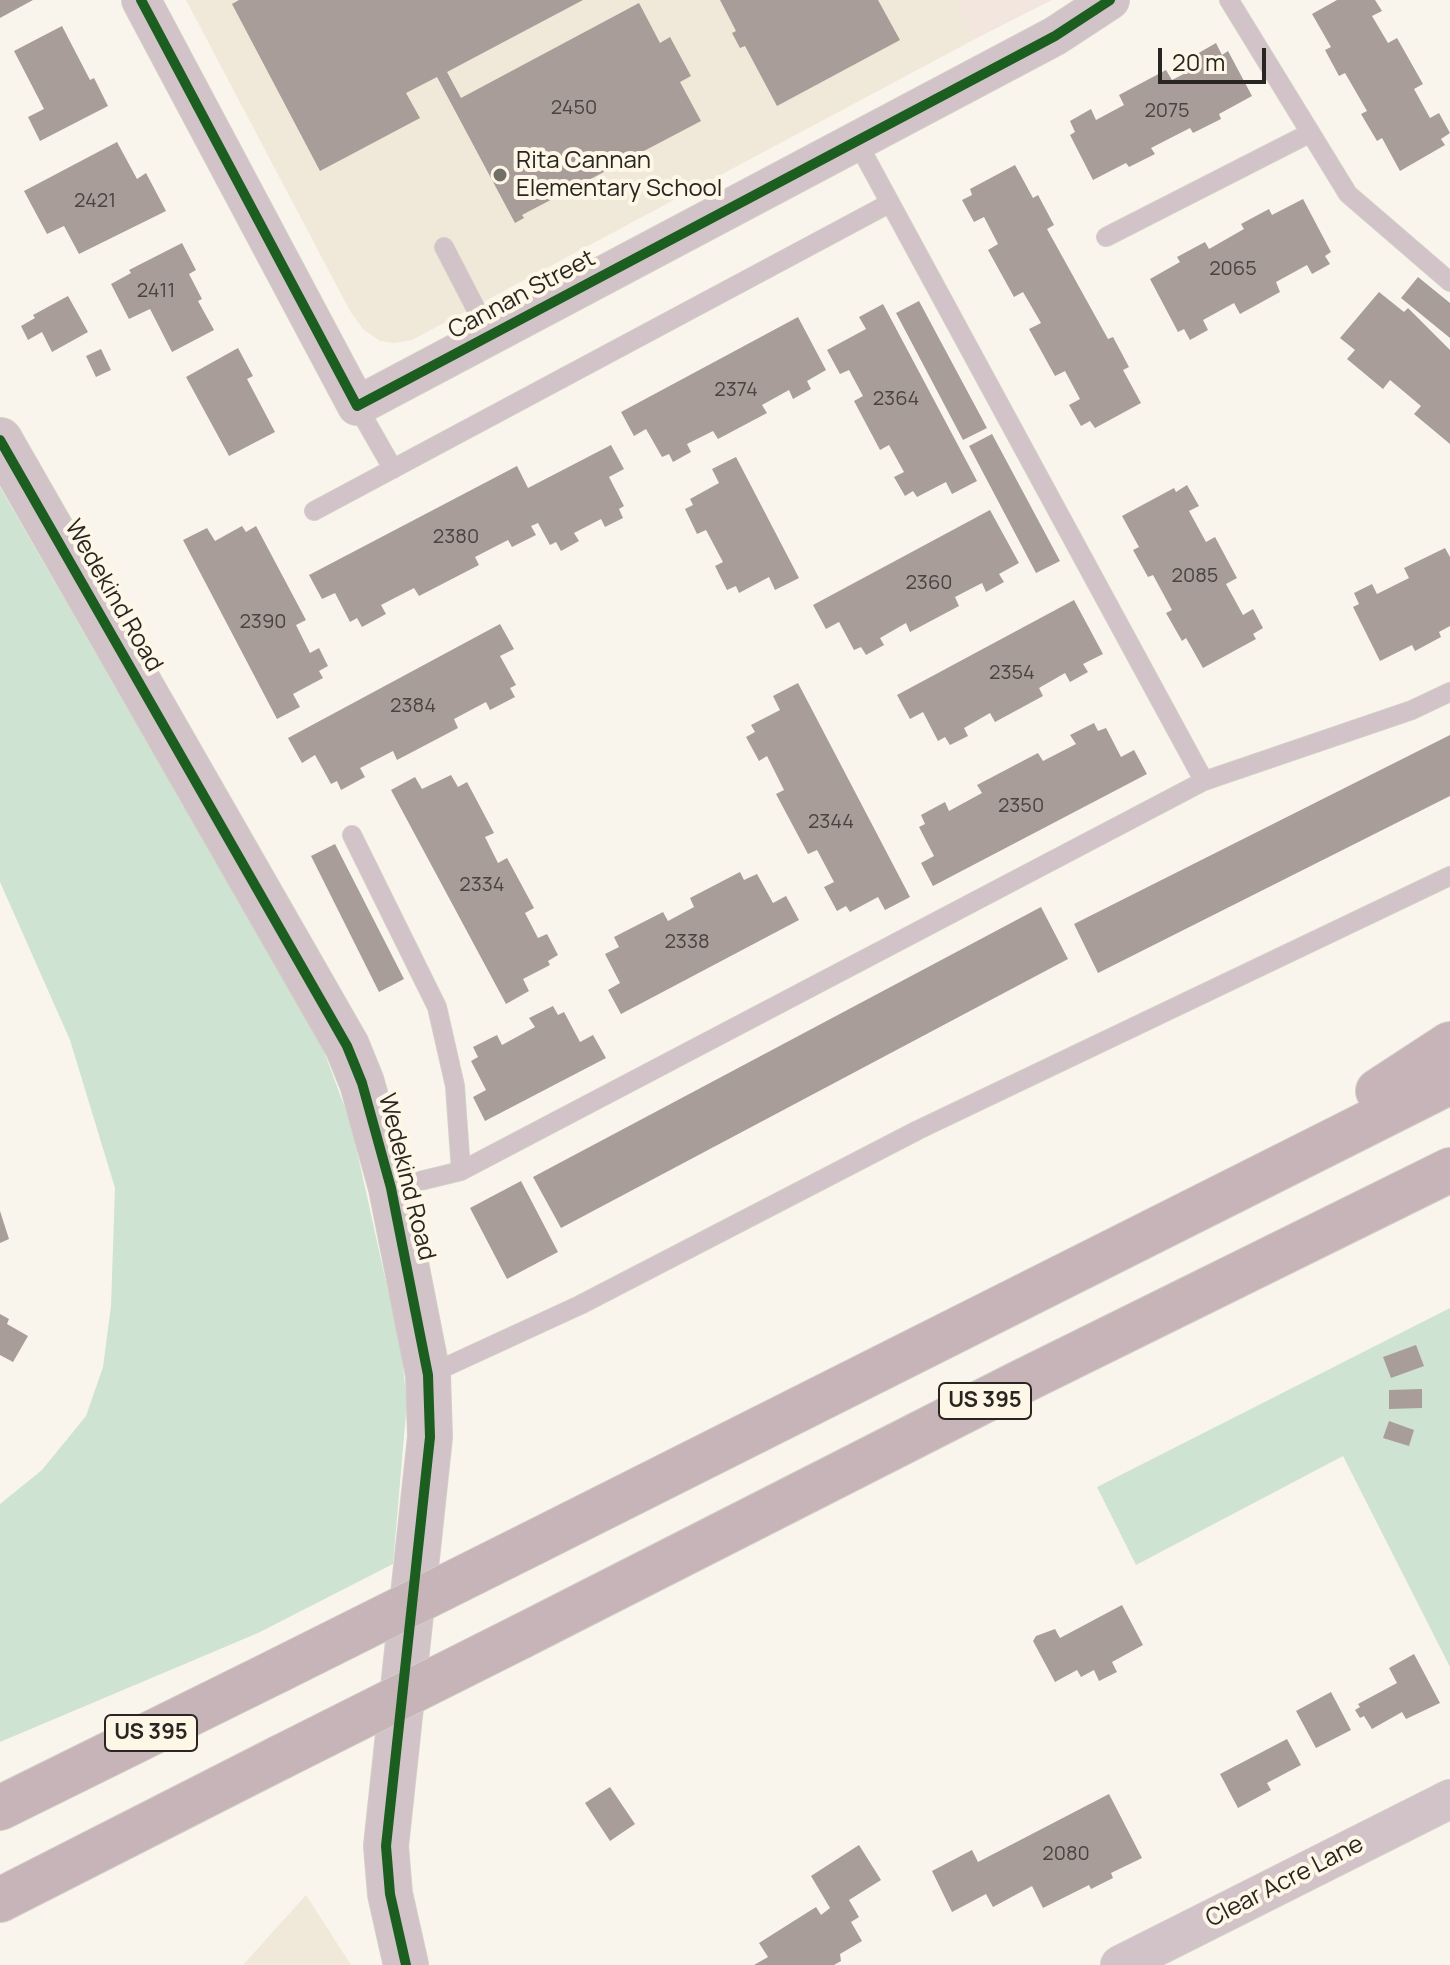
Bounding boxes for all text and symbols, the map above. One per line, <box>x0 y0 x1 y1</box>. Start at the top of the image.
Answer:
scale bar <box>1162 32 1270 82</box>
text: 20 m <box>1172 45 1225 78</box>
house number: 2450 <box>551 96 597 120</box>
house number: 2075 <box>1144 99 1190 123</box>
place label: Rita Cannan Elementary School <box>516 147 722 203</box>
marker: Rita Cannan Elementary School <box>491 166 509 184</box>
house number: 2421 <box>74 189 116 213</box>
street label: Cannan Street <box>444 244 600 346</box>
house number: 2065 <box>1209 257 1257 281</box>
house number: 2411 <box>137 279 175 303</box>
house number: 2374 <box>714 378 758 402</box>
house number: 2364 <box>873 387 919 411</box>
street label: Wedekind Road <box>58 515 168 677</box>
house number: 2380 <box>433 525 479 549</box>
house number: 2085 <box>1172 564 1218 588</box>
house number: 2360 <box>905 571 953 595</box>
house number: 2390 <box>239 610 287 634</box>
house number: 2354 <box>989 661 1035 685</box>
house number: 2384 <box>390 694 436 718</box>
house number: 2350 <box>998 794 1044 818</box>
house number: 2344 <box>808 810 854 834</box>
house number: 2334 <box>459 873 505 897</box>
house number: 2338 <box>664 930 710 954</box>
street label: Wedekind Road <box>371 1091 441 1263</box>
road number: US 395 <box>939 1383 1031 1419</box>
road number: US 395 <box>105 1715 197 1751</box>
street label: Clear Acre Lane <box>1201 1830 1369 1934</box>
house number: 2080 <box>1042 1842 1090 1866</box>

